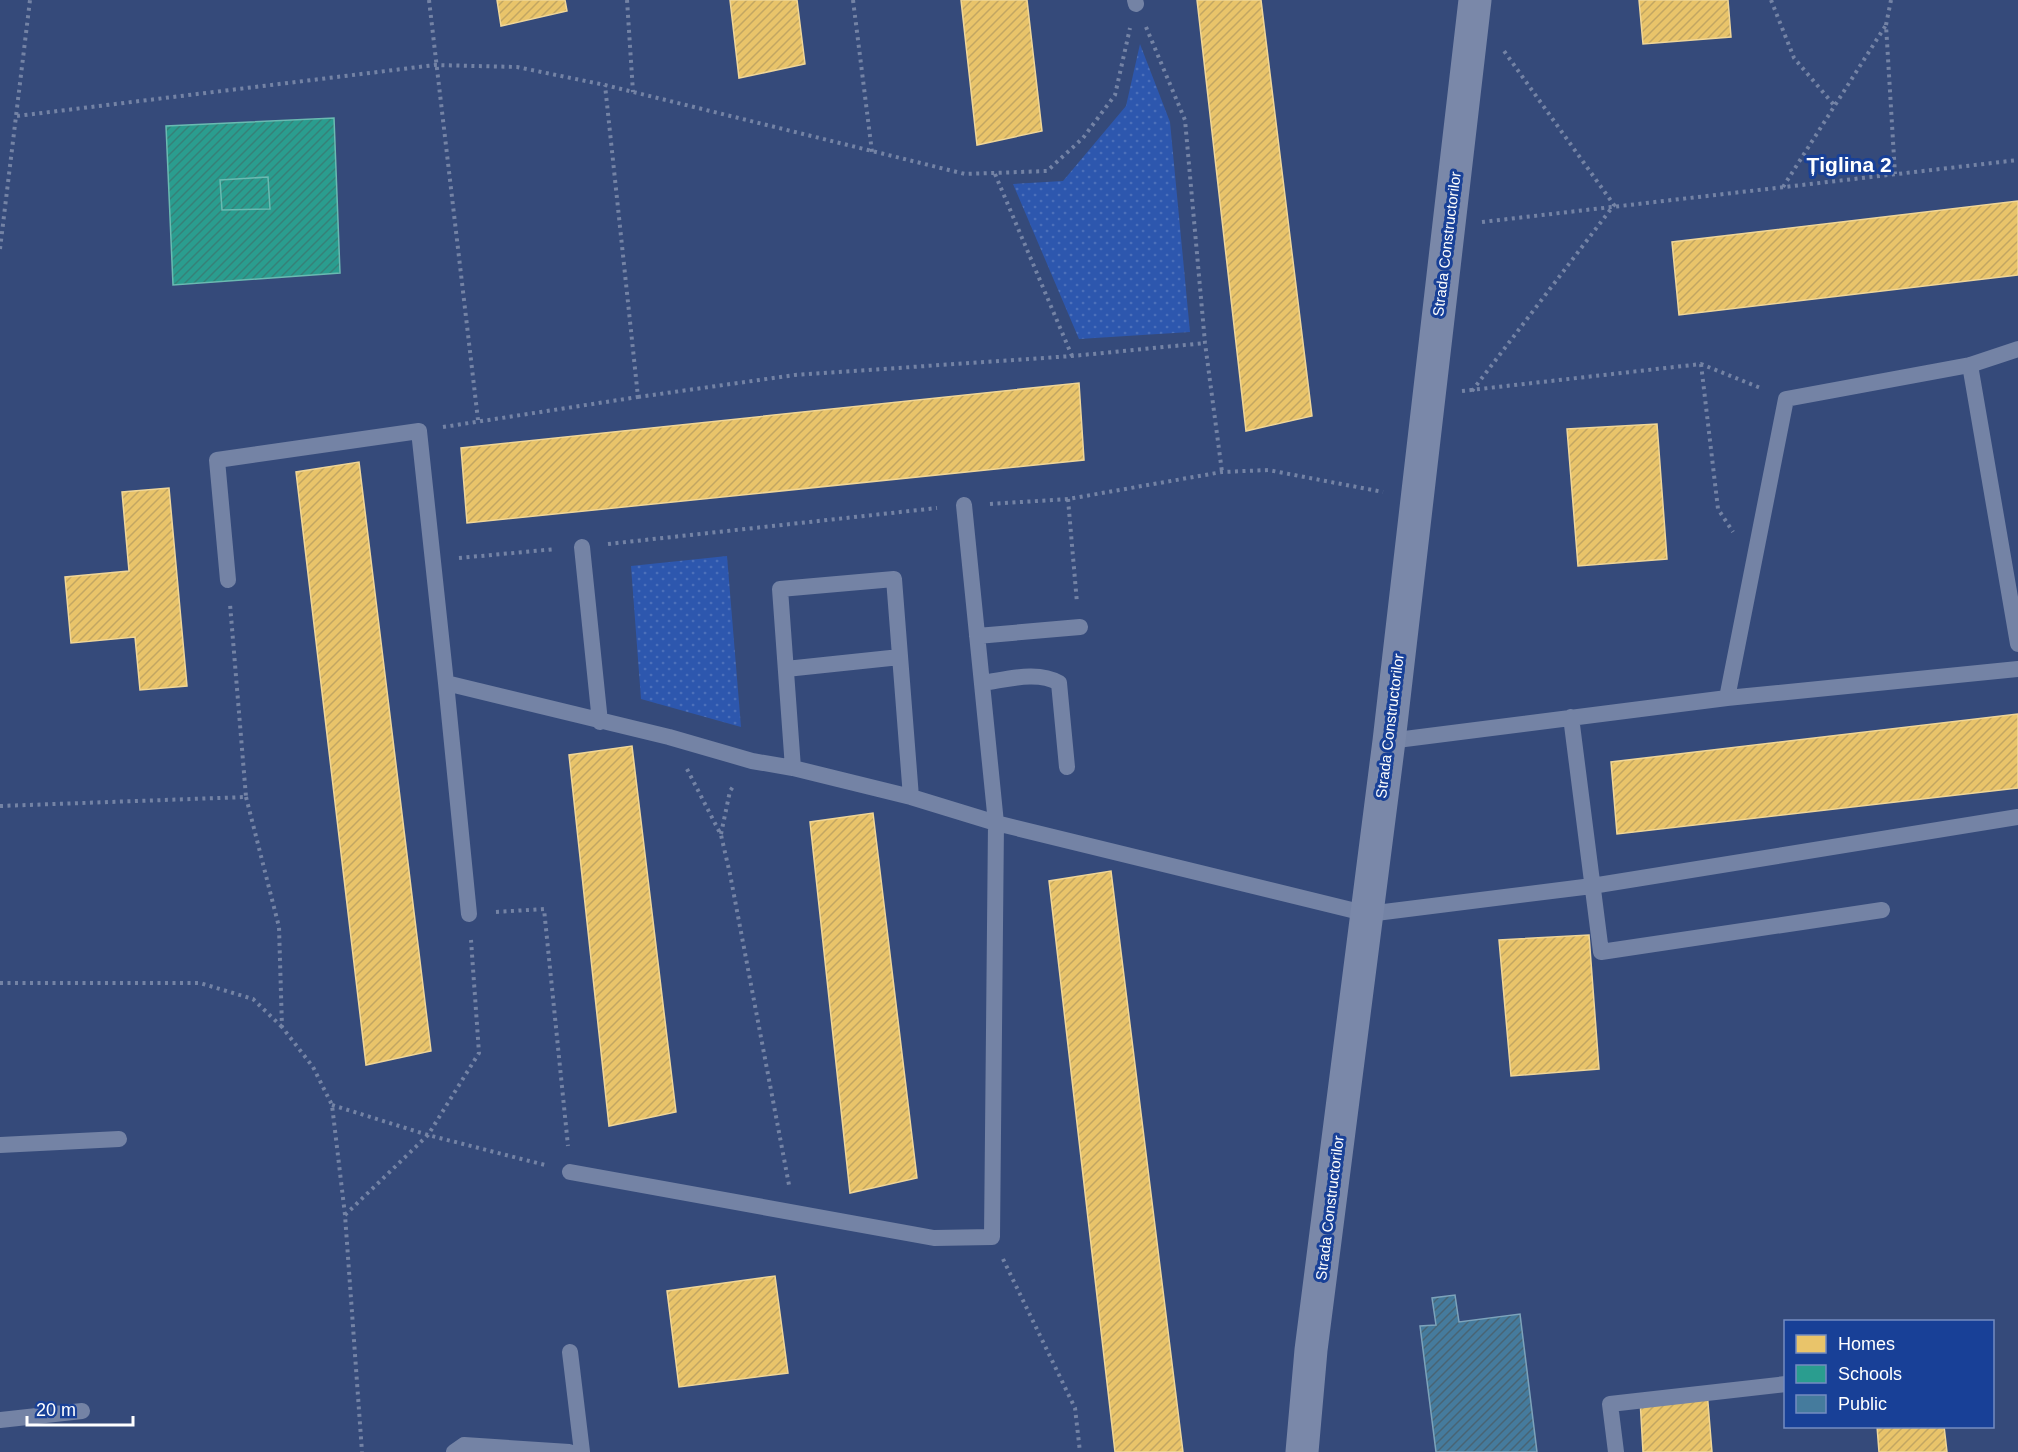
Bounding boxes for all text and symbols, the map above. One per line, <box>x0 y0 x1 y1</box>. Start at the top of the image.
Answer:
district label: Țiglina 2 <box>1806 153 1892 176</box>
street label: Strada Constructorilor <box>1429 170 1464 317</box>
street label: Strada Constructorilor <box>1372 652 1407 799</box>
street label: Strada Constructorilor <box>1312 1134 1347 1281</box>
legend <box>1784 1320 1994 1428</box>
text: Homes <box>1838 1334 1895 1354</box>
text: Schools <box>1838 1364 1902 1384</box>
scale bar <box>27 1389 134 1427</box>
text: Public <box>1838 1394 1887 1414</box>
text: 20 m <box>36 1400 76 1420</box>

